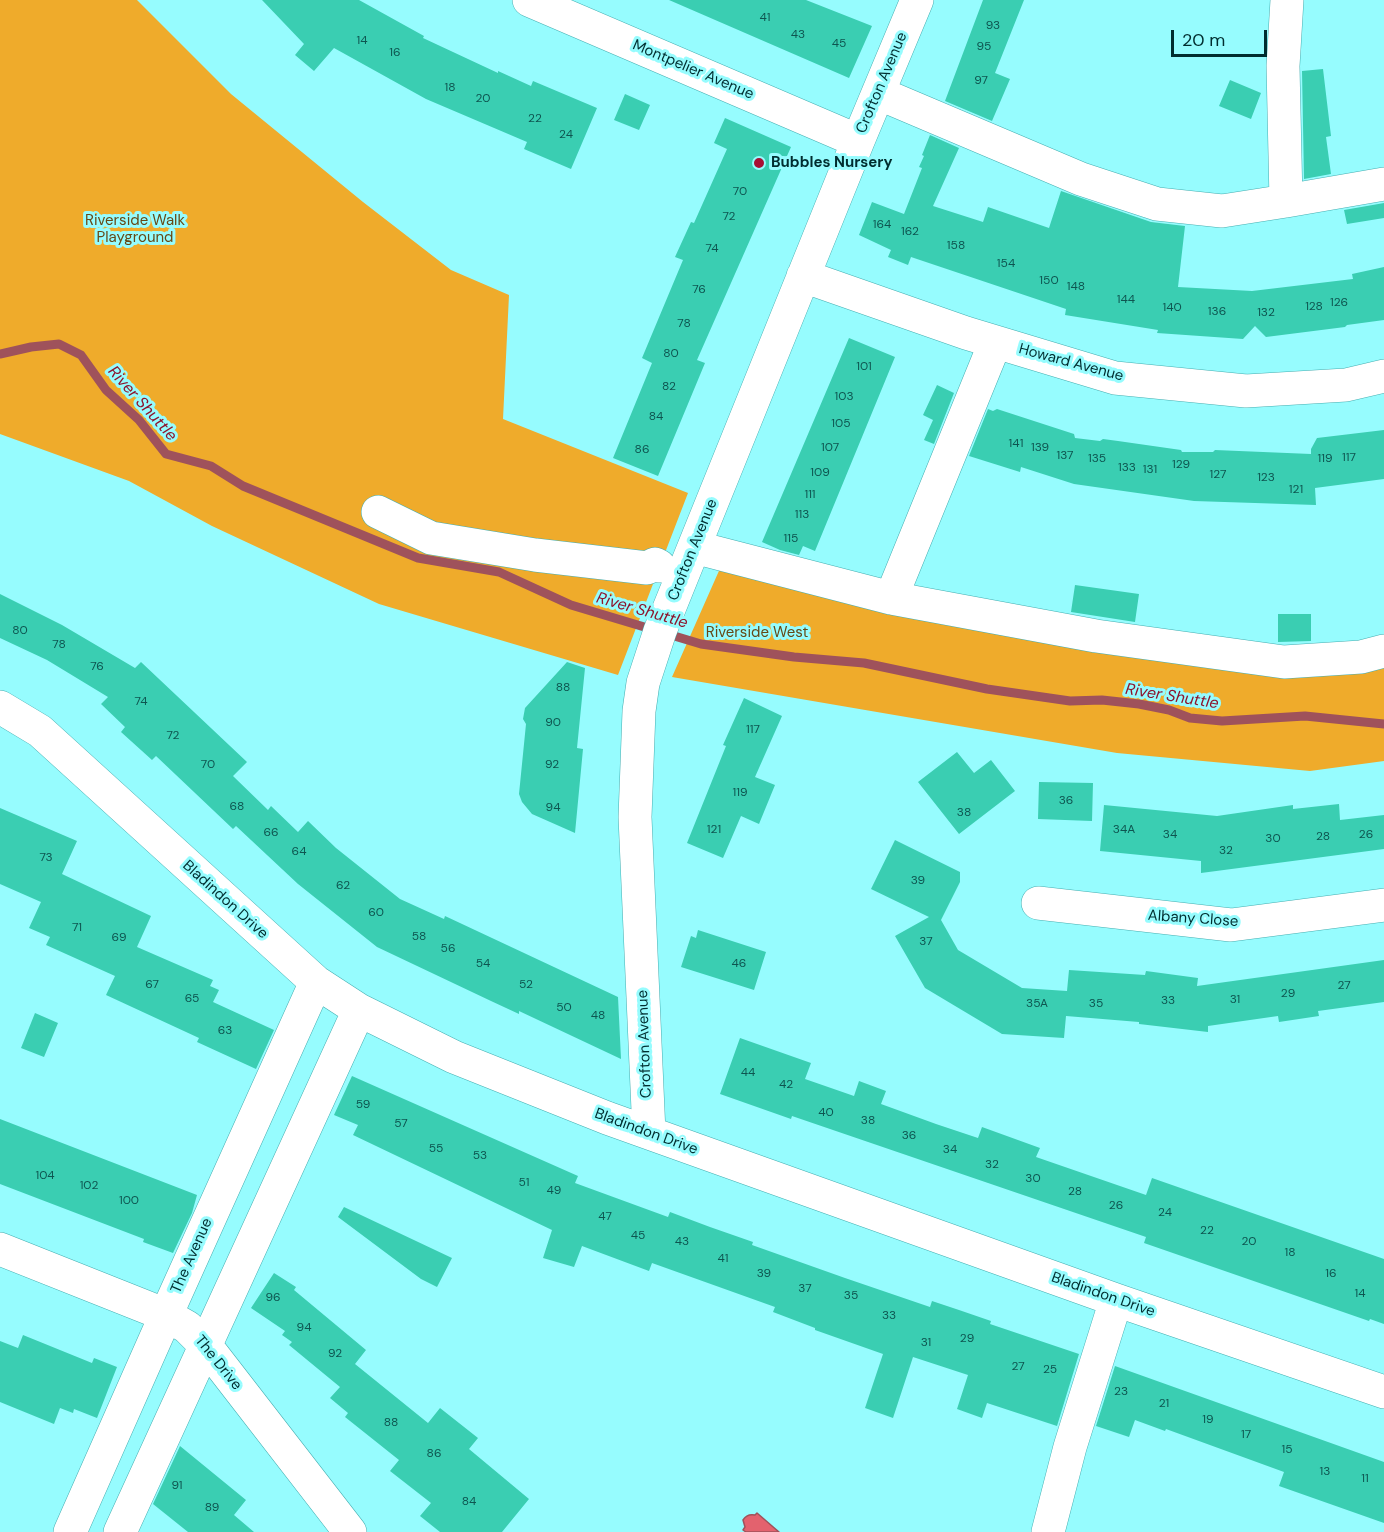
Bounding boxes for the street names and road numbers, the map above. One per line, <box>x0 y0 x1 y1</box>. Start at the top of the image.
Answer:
street label: Crofton Avenue <box>853 30 911 136</box>
street label: Montpelier Avenue <box>630 36 756 104</box>
street label: Howard Avenue <box>1017 340 1125 386</box>
street label: Crofton Avenue <box>664 496 722 604</box>
street label: Bladindon Drive <box>179 857 271 943</box>
street label: Albany Close <box>1147 907 1239 931</box>
street label: Crofton Avenue <box>634 990 656 1098</box>
street label: Bladindon Drive <box>592 1105 700 1159</box>
street label: The Avenue <box>167 1216 217 1296</box>
street label: Bladindon Drive <box>1049 1269 1157 1321</box>
street label: The Drive <box>191 1332 245 1394</box>

